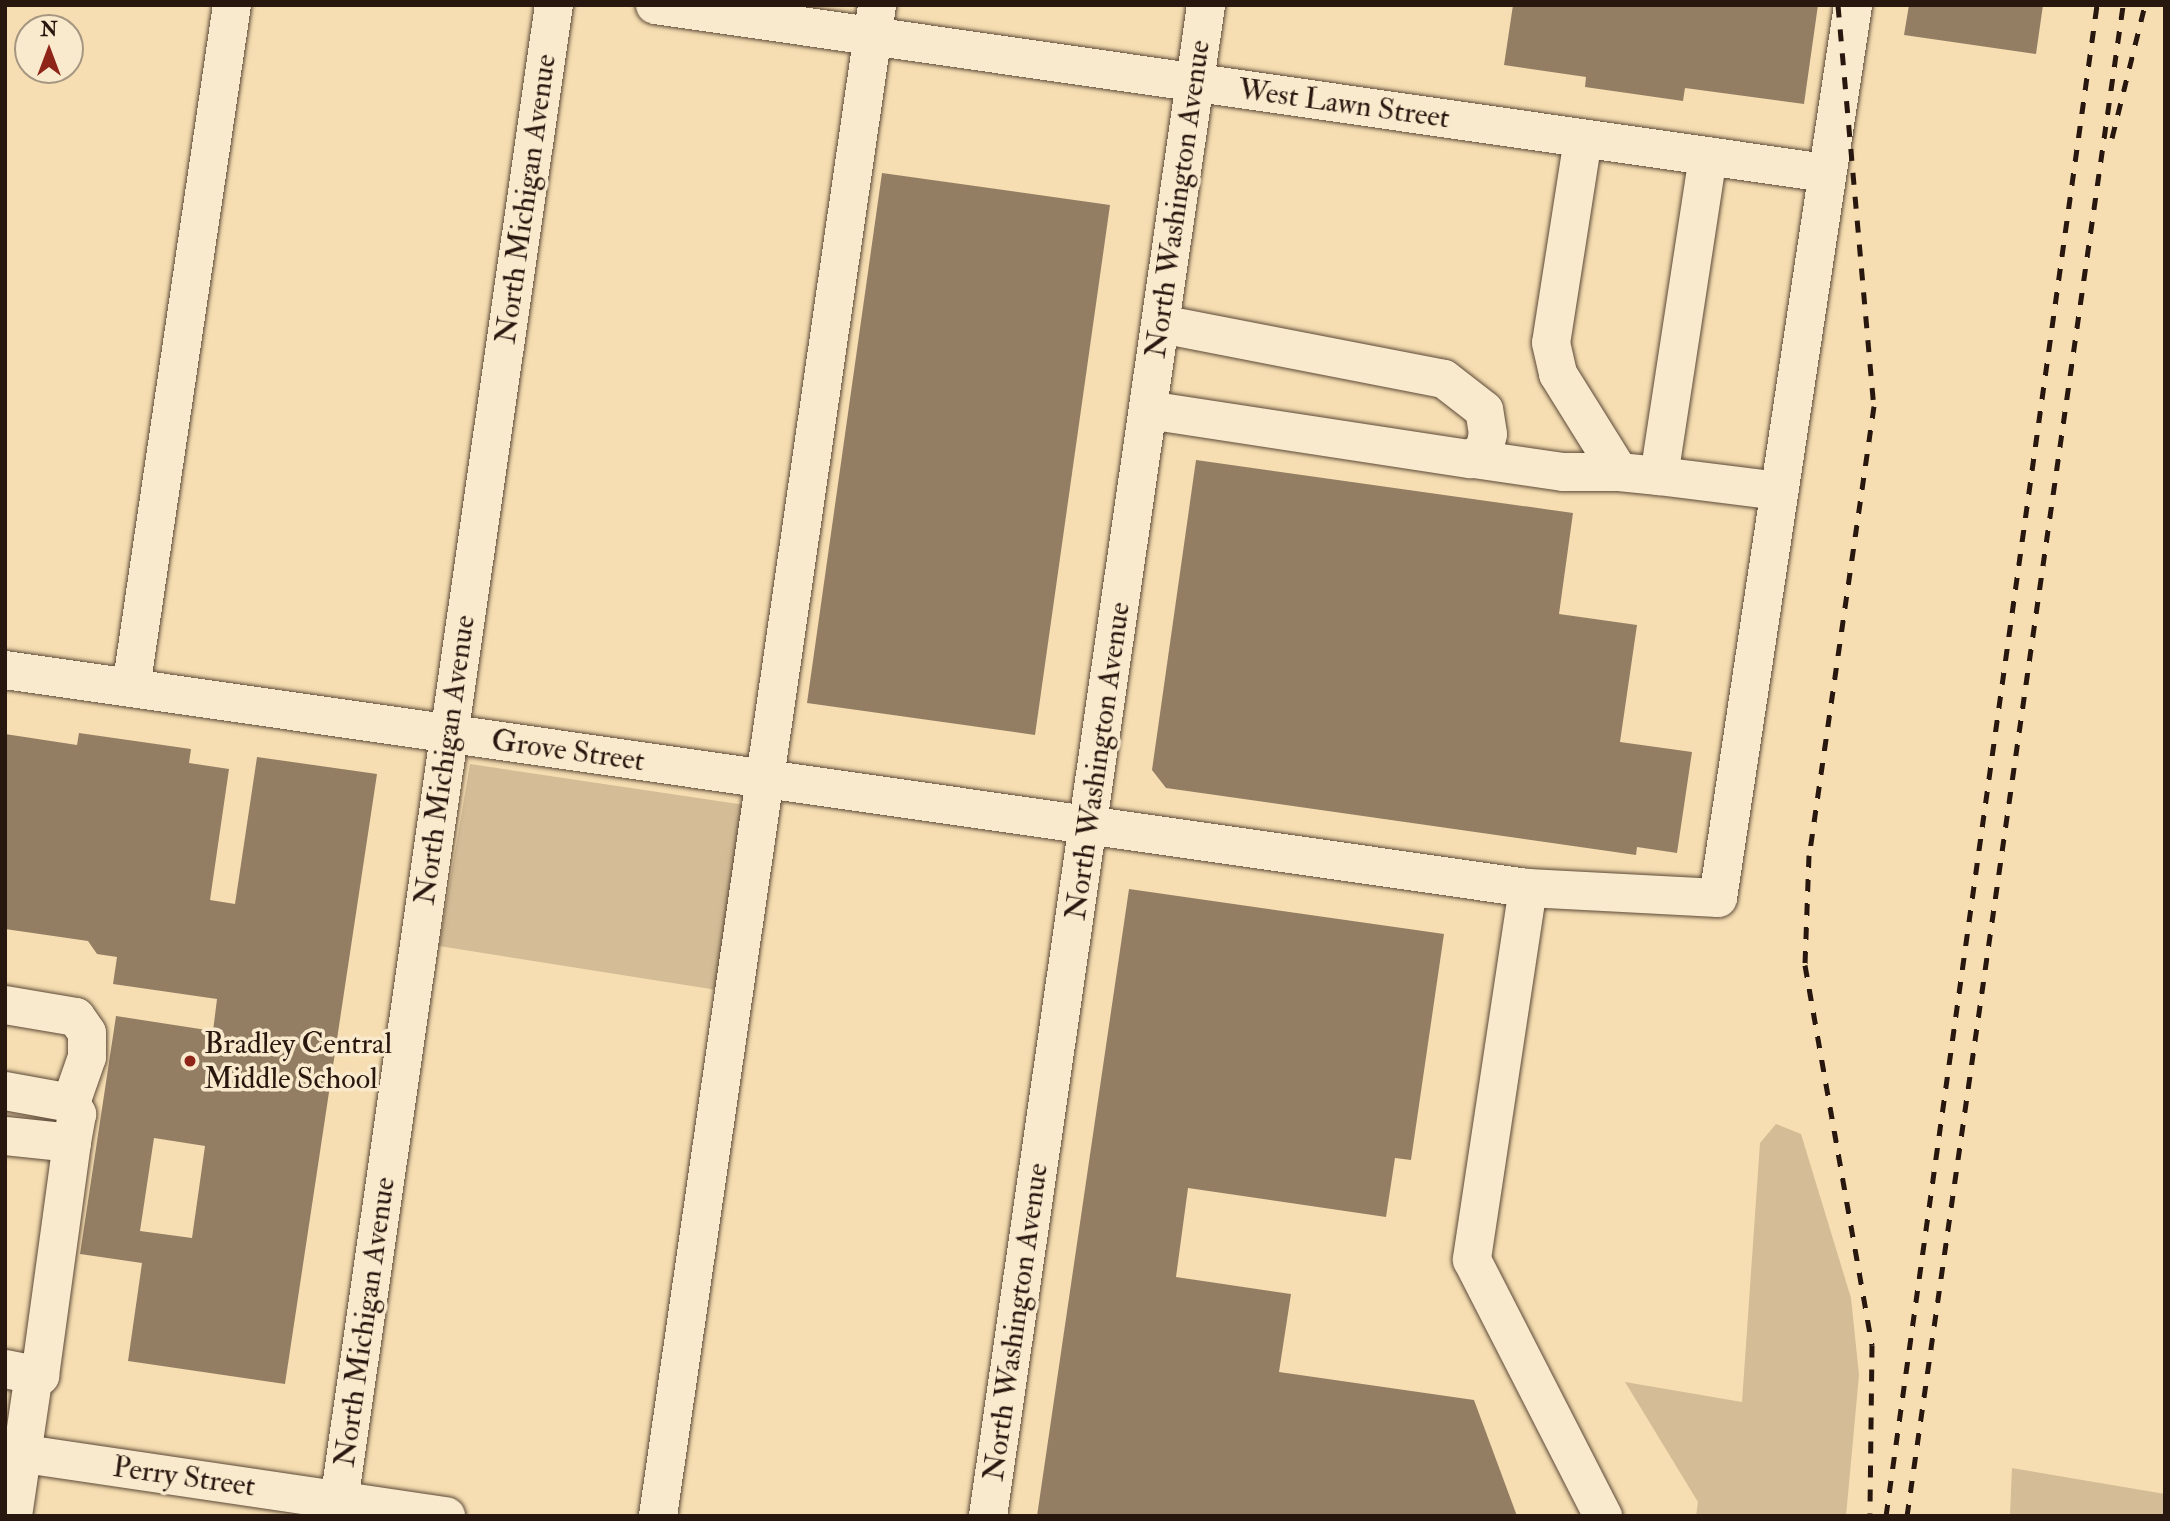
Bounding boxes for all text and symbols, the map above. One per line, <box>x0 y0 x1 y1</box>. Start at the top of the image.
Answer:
north arrow <box>14 14 84 84</box>
text: N <box>40 18 58 42</box>
street label: North Washington Avenue <box>1138 38 1218 360</box>
street label: North Michigan Avenue <box>488 52 564 346</box>
street label: West Lawn Street <box>1236 71 1452 137</box>
street label: North Washington Avenue <box>1058 600 1138 922</box>
street label: North Michigan Avenue <box>407 613 483 907</box>
street label: Grove Street <box>489 722 647 780</box>
place label: Bradley Central Middle School <box>204 1026 392 1096</box>
marker: Bradley Central Middle School <box>182 1053 198 1069</box>
street label: North Washington Avenue <box>976 1161 1056 1483</box>
street label: North Michigan Avenue <box>327 1175 403 1469</box>
street label: Perry Street <box>110 1449 258 1505</box>

